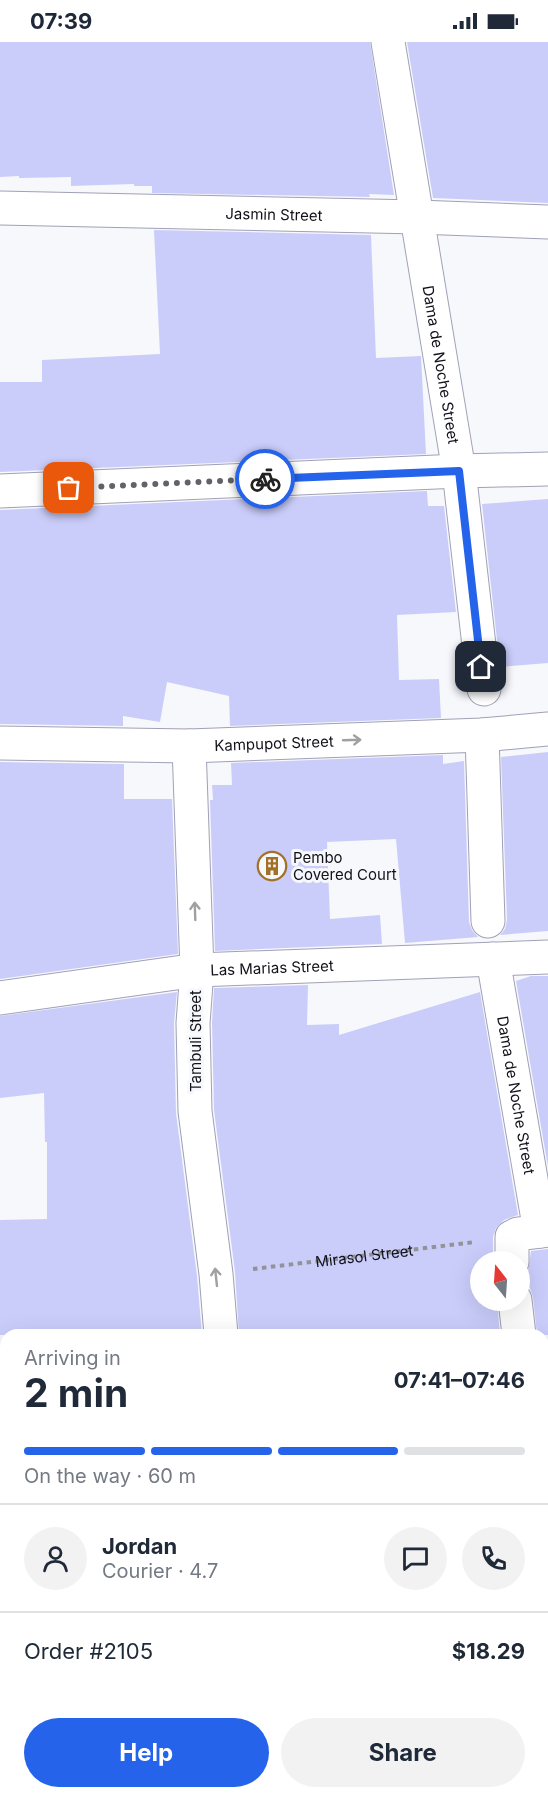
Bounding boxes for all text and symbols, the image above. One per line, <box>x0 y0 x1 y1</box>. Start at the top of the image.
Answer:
text: 07:39 <box>30 8 92 34</box>
street label: Jasmin Street <box>225 203 323 224</box>
street label: Dama de Noche Street <box>419 284 464 445</box>
courier <box>235 449 295 509</box>
pin <box>43 462 94 513</box>
icon: bike <box>249 463 282 496</box>
icon: bag <box>52 471 85 504</box>
pin <box>455 641 506 692</box>
icon: home <box>464 650 497 683</box>
street label: Kampupot Street <box>214 731 334 755</box>
one-way arrow <box>342 734 362 746</box>
place label: Pembo Covered Court <box>293 848 397 884</box>
building icon: Pembo Covered Court <box>256 850 288 882</box>
one-way arrow <box>189 902 200 922</box>
street label: Las Marias Street <box>210 955 334 979</box>
street label: Tambuli Street <box>186 990 205 1092</box>
street label: Dama de Noche Street <box>493 1014 540 1176</box>
street label: Mirasol Street <box>314 1240 414 1271</box>
north arrow <box>470 1251 530 1311</box>
map controls <box>470 1251 530 1311</box>
one-way arrow <box>210 1267 221 1287</box>
text: Arriving in <box>24 1346 121 1370</box>
text: 07:41–07:46 <box>394 1367 525 1393</box>
text: 2 min <box>24 1369 128 1416</box>
text: On the way · 60 m <box>24 1464 196 1488</box>
button: person <box>24 1527 87 1590</box>
button: chat <box>384 1527 447 1590</box>
button: phone <box>462 1527 525 1590</box>
text: Jordan <box>102 1533 177 1559</box>
text: Courier · 4.7 <box>102 1559 218 1583</box>
text: Order #2105 <box>24 1638 153 1664</box>
text: $18.29 <box>452 1638 525 1664</box>
button: Help <box>24 1718 269 1787</box>
button: Share <box>281 1718 525 1787</box>

